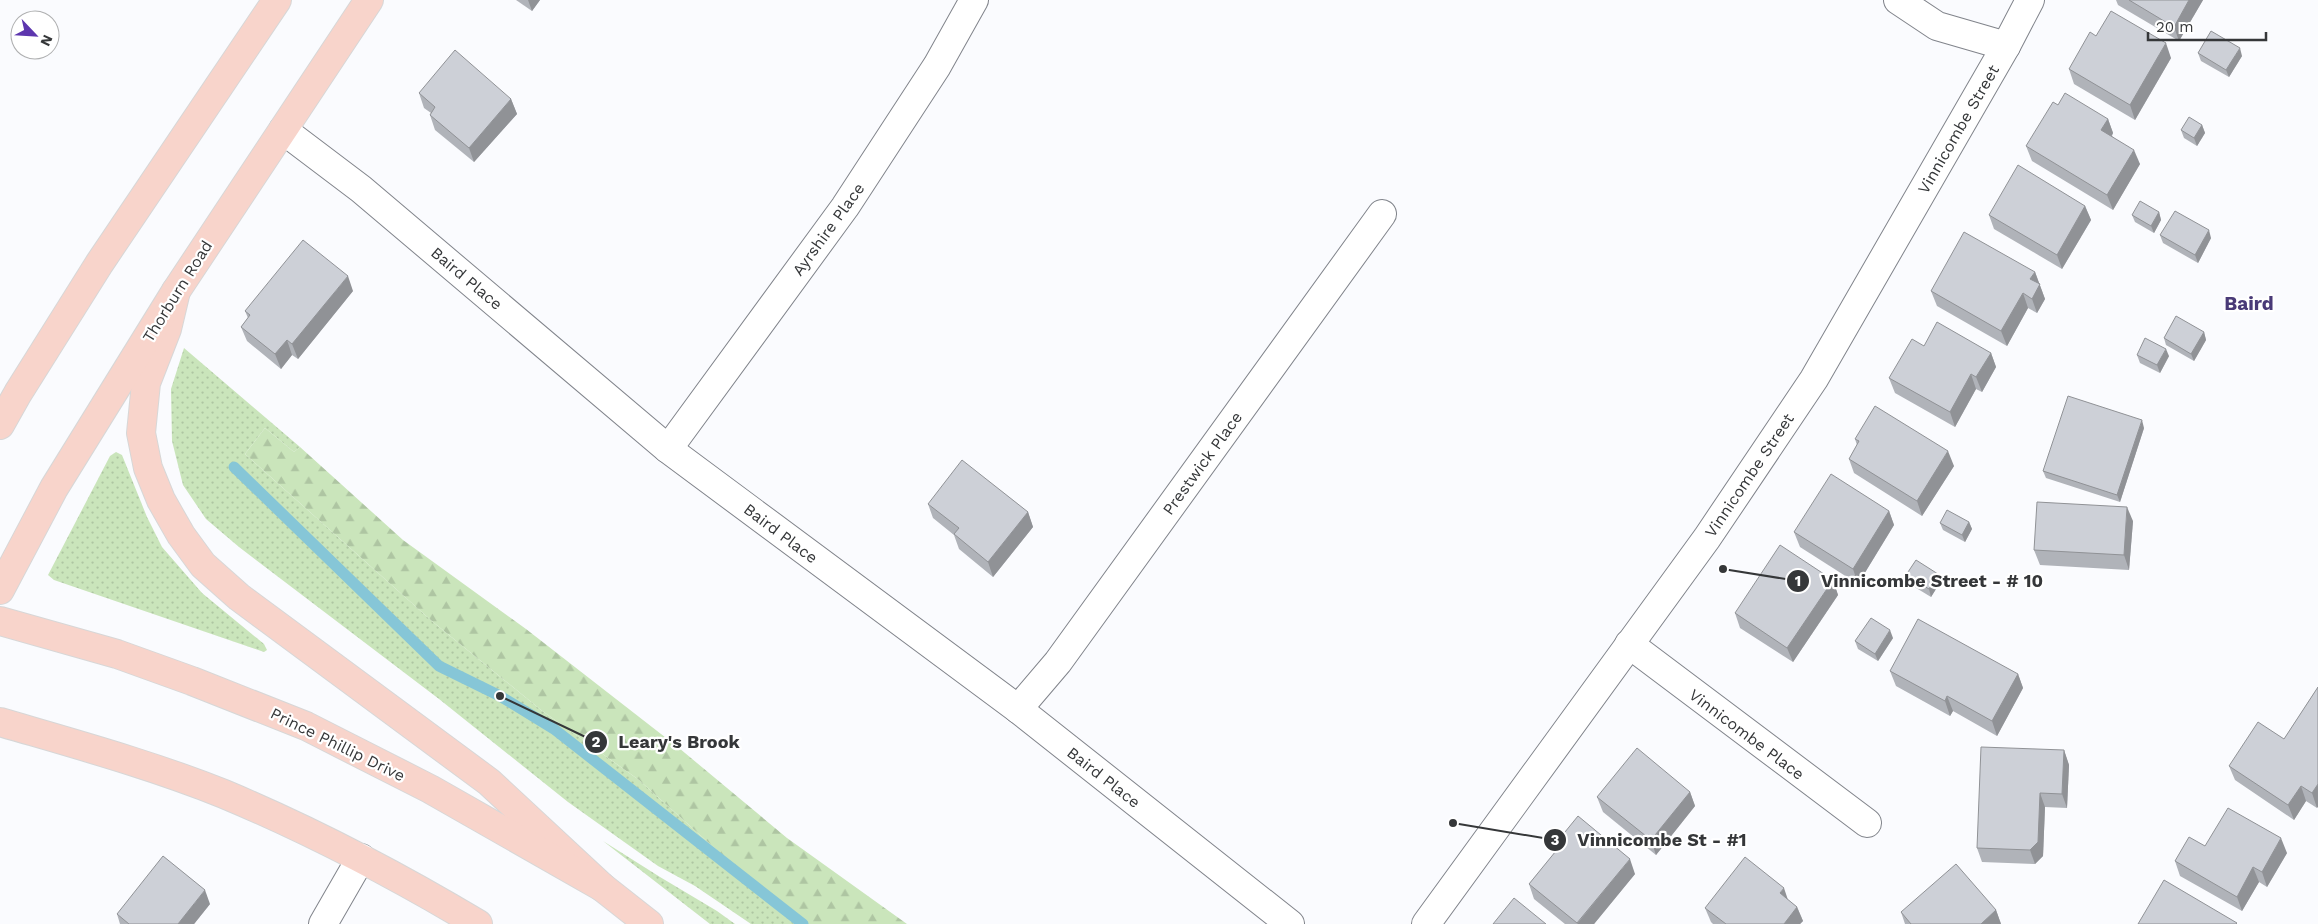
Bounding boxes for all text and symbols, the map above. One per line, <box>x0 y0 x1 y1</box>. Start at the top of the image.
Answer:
north arrow <box>10 10 60 60</box>
scale bar <box>2148 10 2266 42</box>
text: 20 m <box>2156 18 2194 36</box>
text: N <box>37 32 56 49</box>
street label: Vinnicombe Street <box>1914 61 2003 197</box>
street label: Ayrshire Place <box>788 179 868 279</box>
street label: Thorburn Road <box>139 237 216 346</box>
street label: Baird Place <box>427 243 506 314</box>
district label: Baird <box>2224 292 2274 315</box>
street label: Prestwick Place <box>1159 408 1246 519</box>
street label: Vinnicombe Street <box>1701 409 1798 541</box>
street label: Baird Place <box>740 500 821 567</box>
callout: Vinnicombe Street - # 10 <box>1785 564 2053 597</box>
text: Vinnicombe Street - # 10 <box>1821 570 2043 591</box>
text: 1 <box>1795 572 1801 590</box>
street label: Vinnicombe Place <box>1685 685 1808 784</box>
street label: Prince Phillip Drive <box>267 704 408 785</box>
callout: Leary's Brook <box>583 725 750 758</box>
text: Leary's Brook <box>618 731 740 752</box>
text: 2 <box>592 733 601 751</box>
street label: Baird Place <box>1063 743 1144 812</box>
callout: Vinnicombe St - #1 <box>1542 823 1756 856</box>
text: Vinnicombe St - #1 <box>1577 829 1747 850</box>
text: 3 <box>1551 831 1560 849</box>

